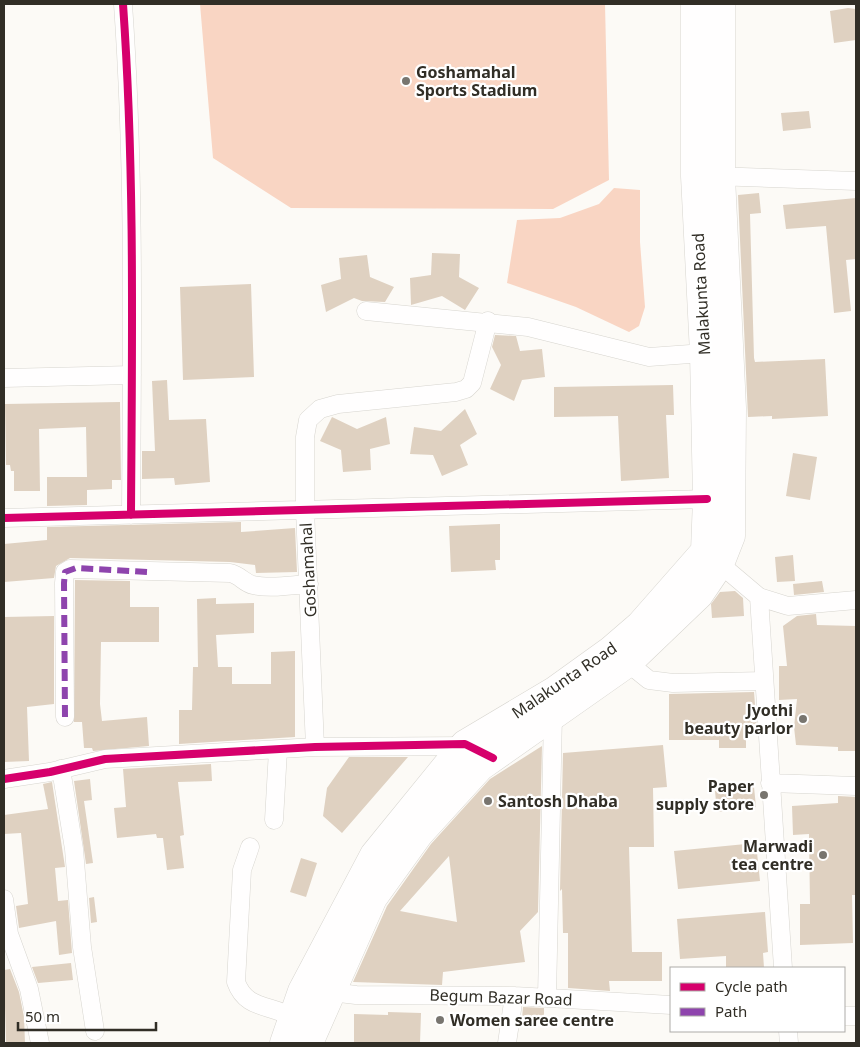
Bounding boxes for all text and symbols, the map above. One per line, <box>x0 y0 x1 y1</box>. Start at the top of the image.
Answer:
place label: Goshamahal Sports Stadium <box>416 61 537 101</box>
marker: Goshamahal Sports Stadium <box>400 75 412 87</box>
street label: Malakunta Road <box>687 232 715 356</box>
street label: Goshamahal <box>295 522 321 618</box>
street label: Malakunta Road <box>507 637 621 723</box>
place label: Jyothi beauty parlor <box>684 699 793 739</box>
marker: Jyothi beauty parlor <box>797 713 809 725</box>
place label: Paper supply store <box>656 775 754 815</box>
marker: Paper supply store <box>758 789 770 801</box>
place label: Santosh Dhaba <box>498 790 618 812</box>
marker: Santosh Dhaba <box>482 795 494 807</box>
place label: Marwadi tea centre <box>731 835 813 875</box>
marker: Marwadi tea centre <box>817 849 829 861</box>
legend <box>670 967 845 1032</box>
text: Cycle path <box>715 976 788 996</box>
street label: Begum Bazar Road <box>429 984 573 1010</box>
scale bar <box>18 1000 155 1032</box>
text: Path <box>715 1001 747 1021</box>
text: 50 m <box>25 1006 60 1026</box>
place label: Women saree centre <box>450 1009 614 1031</box>
marker: Women saree centre <box>434 1014 446 1026</box>

